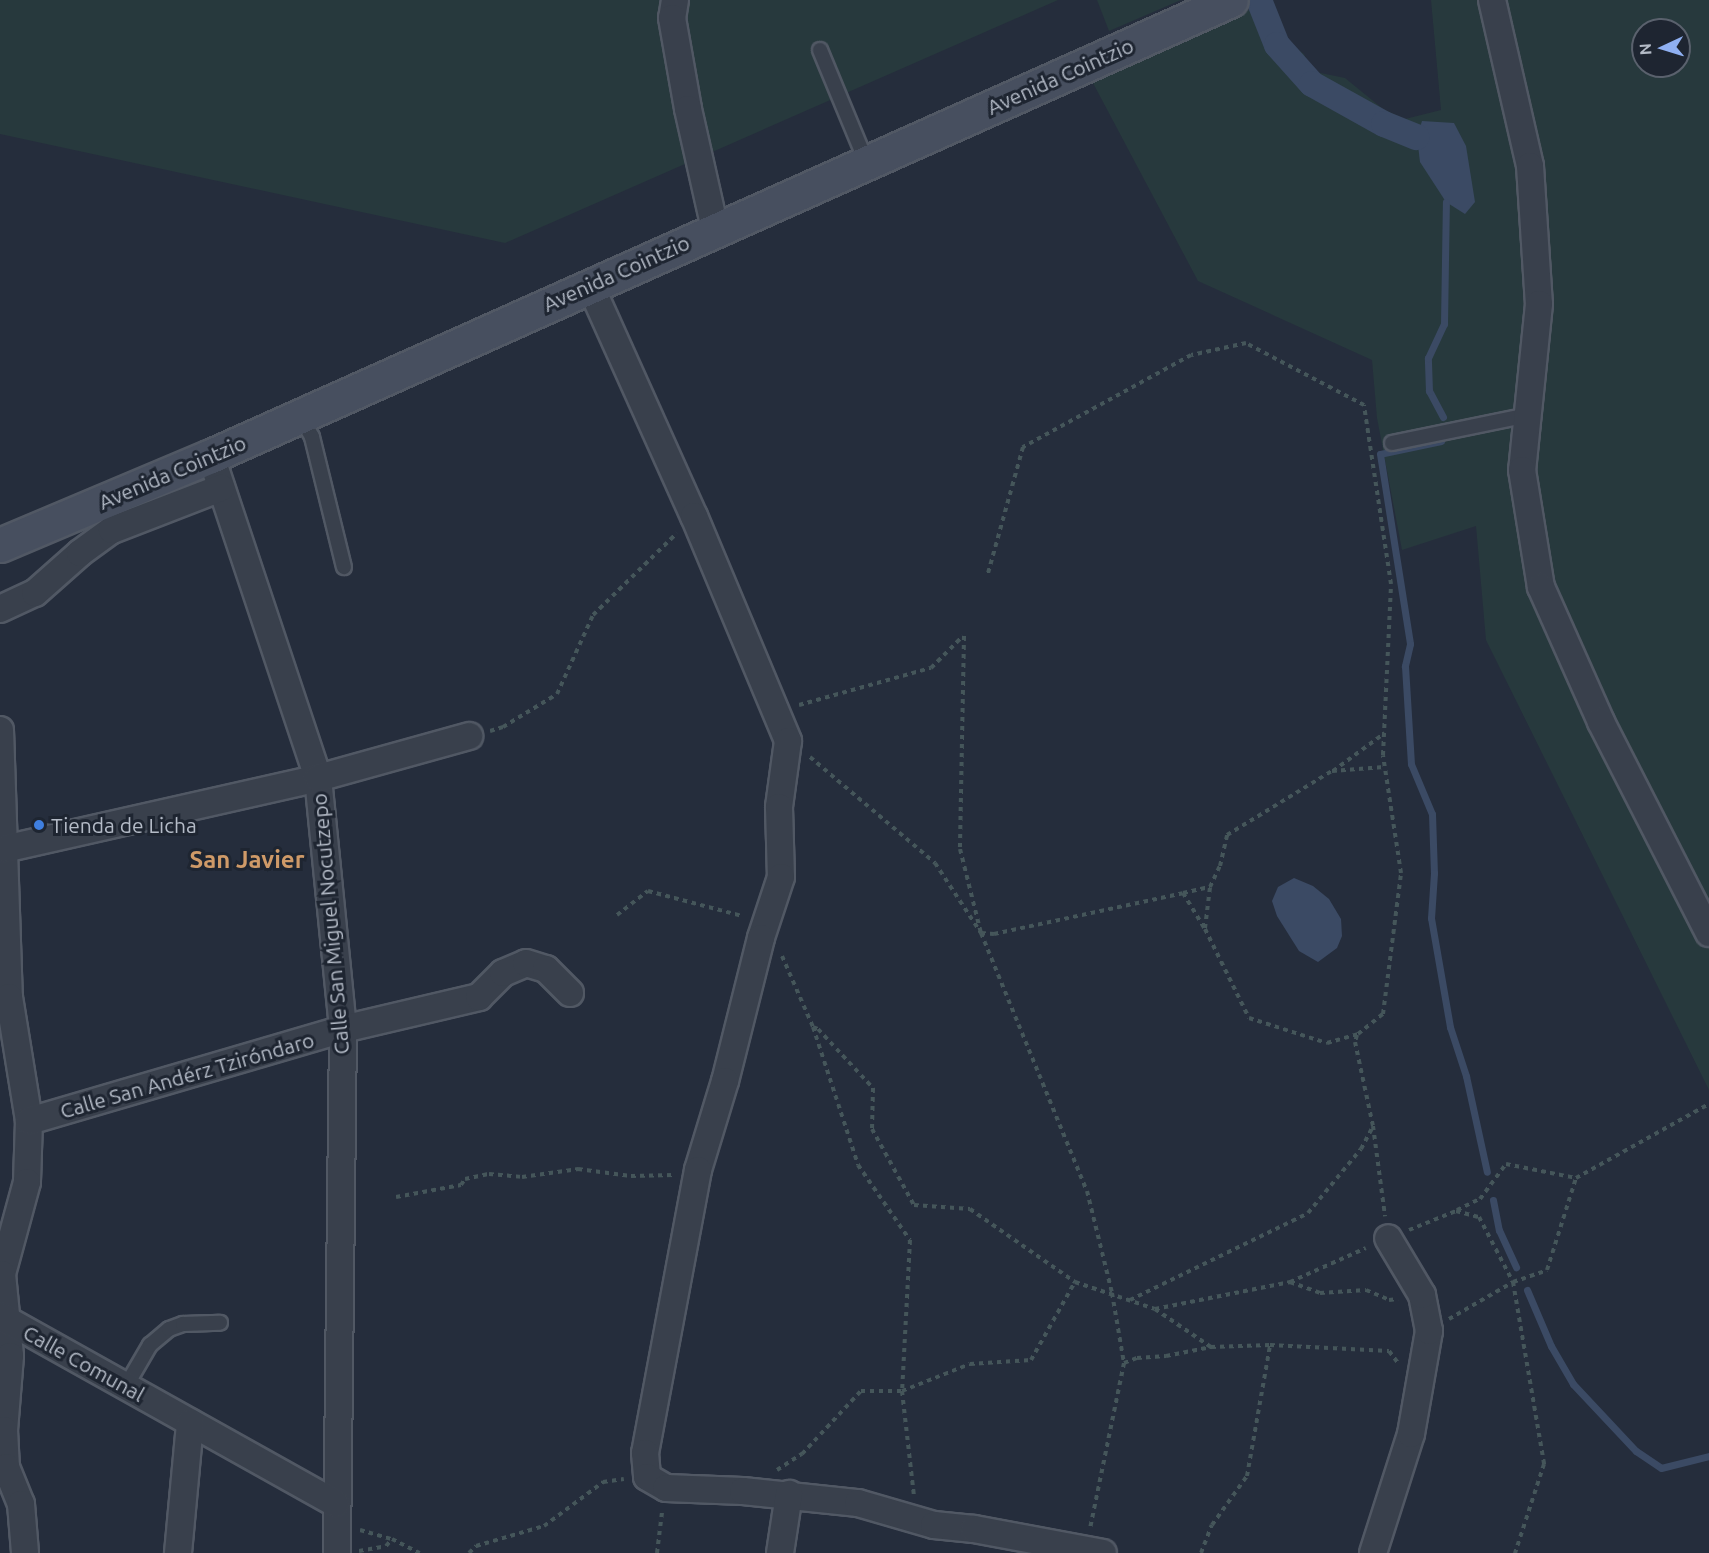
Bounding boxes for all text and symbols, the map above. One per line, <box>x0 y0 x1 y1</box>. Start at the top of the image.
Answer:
north arrow <box>1631 18 1691 78</box>
street label: Avenida Cointzio <box>983 32 1137 120</box>
text: N <box>1636 43 1654 56</box>
street label: Avenida Cointzio <box>539 229 693 317</box>
street label: Avenida Cointzio <box>95 430 249 514</box>
street label: Calle San Miguel Nocutzepo <box>306 792 354 1056</box>
place label: Tienda de Licha <box>51 812 197 838</box>
marker: Tienda de Licha <box>32 818 46 832</box>
district label: San Javier <box>189 846 305 874</box>
street label: Calle San Andérz Tziróndaro <box>57 1027 317 1123</box>
street label: Calle Comunal <box>19 1319 149 1407</box>

